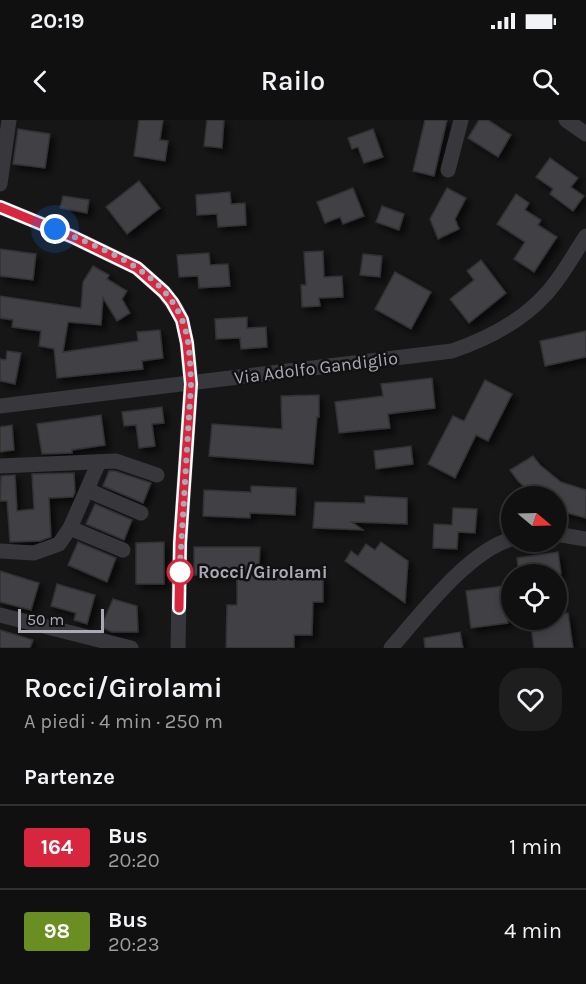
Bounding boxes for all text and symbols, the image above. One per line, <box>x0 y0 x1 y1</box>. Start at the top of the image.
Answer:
text: 20:19 <box>30 8 84 34</box>
icon: back <box>24 65 57 98</box>
text: Railo <box>261 65 325 97</box>
icon: search <box>529 65 562 98</box>
your location <box>40 214 70 244</box>
street label: Via Adolfo Gandiglio <box>233 347 399 389</box>
north arrow <box>501 486 567 552</box>
map controls <box>501 486 567 630</box>
marker: Rocci/Girolami <box>167 559 193 585</box>
place label: Rocci/Girolami <box>198 561 328 583</box>
button: locate <box>501 564 567 630</box>
scale bar <box>18 606 104 634</box>
text: 50 m <box>27 610 64 629</box>
button: heart <box>499 668 562 731</box>
text: Rocci/Girolami <box>24 671 223 704</box>
text: A piedi · 4 min · 250 m <box>24 710 223 733</box>
text: Partenze <box>24 764 115 790</box>
text: Bus <box>108 823 148 849</box>
text: 1 min <box>509 834 562 860</box>
text: 164 <box>41 835 73 859</box>
text: 20:20 <box>108 849 160 872</box>
text: Bus <box>108 907 148 933</box>
text: 4 min <box>504 918 562 944</box>
text: 98 <box>44 919 70 943</box>
text: 20:23 <box>108 933 159 956</box>

